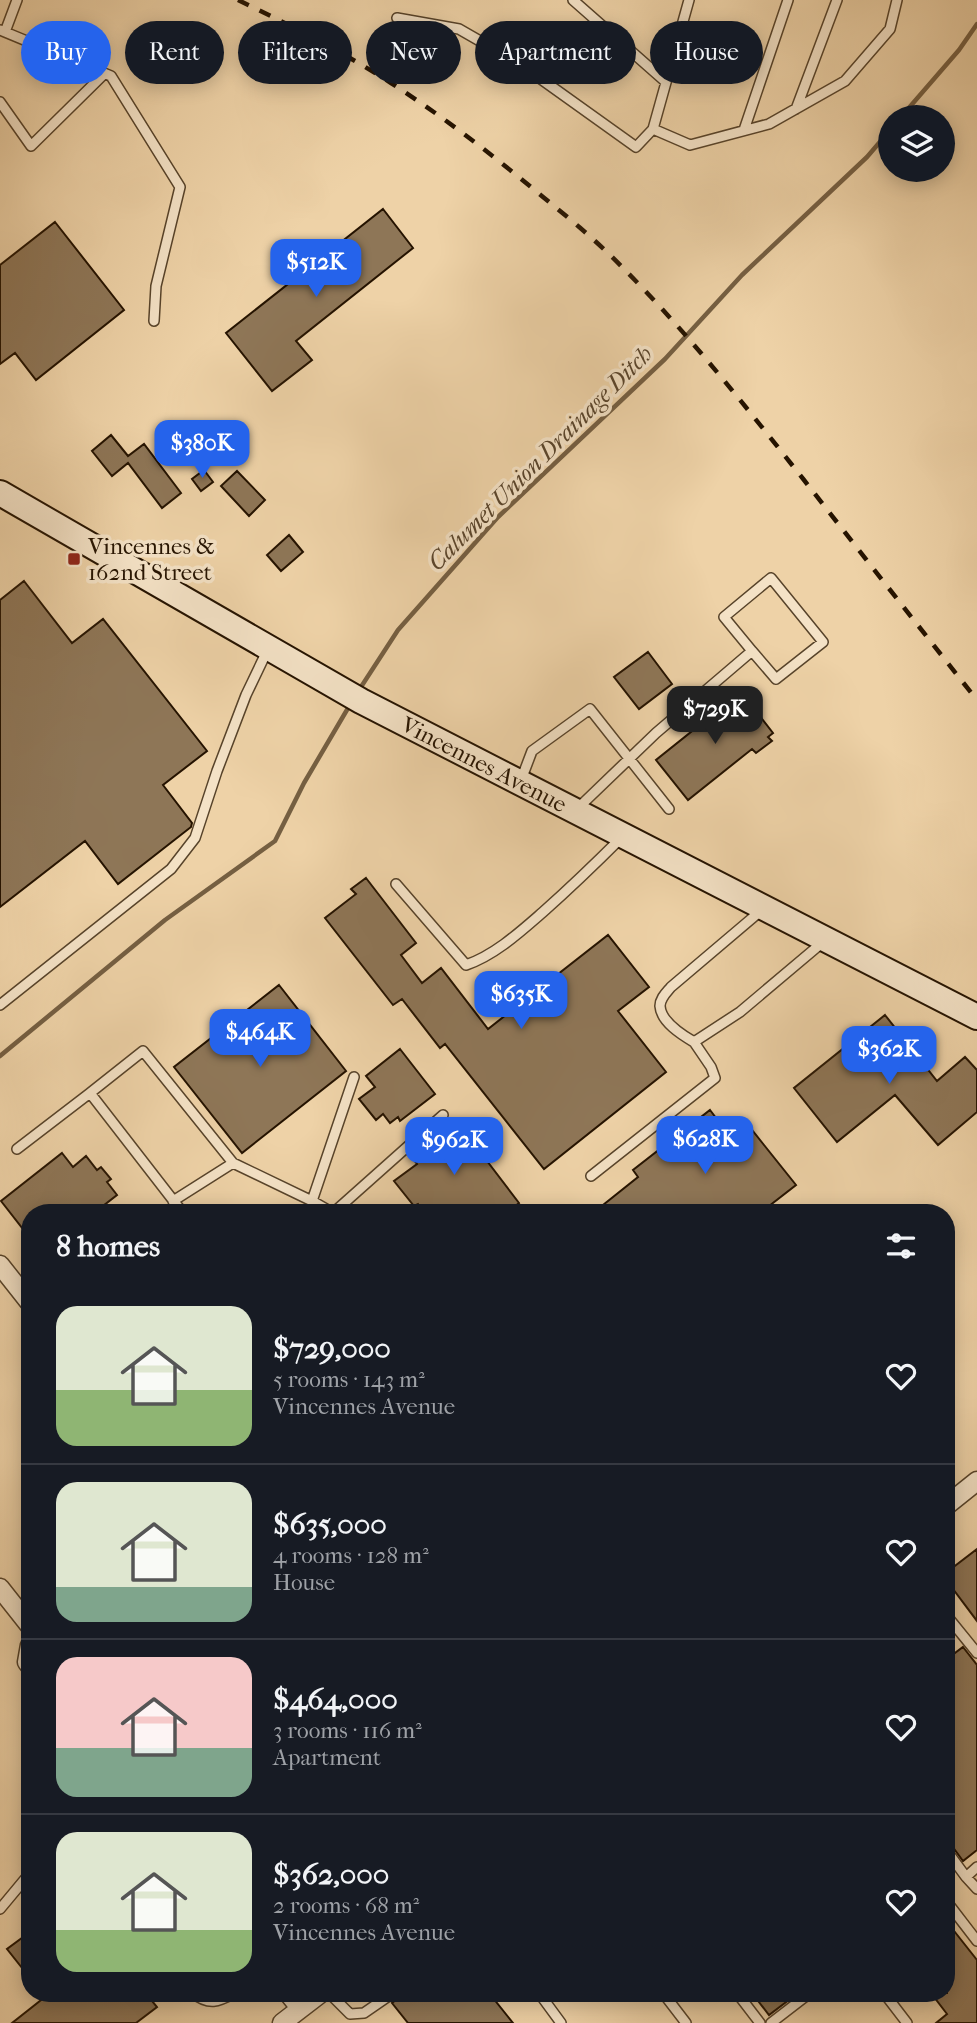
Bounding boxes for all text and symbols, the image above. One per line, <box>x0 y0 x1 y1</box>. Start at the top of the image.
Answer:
chip: Buy <box>21 21 111 84</box>
chip: Rent <box>125 21 224 84</box>
chip: Filters <box>238 21 352 84</box>
chip: New <box>366 21 461 84</box>
chip: Apartment <box>475 21 636 84</box>
chip: House <box>650 21 763 84</box>
map controls <box>878 105 955 182</box>
button: layers <box>878 105 955 182</box>
pin: $512K <box>267 240 365 299</box>
text: $512K <box>286 248 346 275</box>
water label: Calumet Union Drainage Ditch <box>422 340 658 576</box>
pin: $380K <box>153 420 251 480</box>
text: $380K <box>170 429 234 456</box>
place label: Vincennes & 162nd Street <box>87 533 215 586</box>
marker: Vincennes & 162nd Street <box>66 551 82 567</box>
pin: $729K <box>666 686 764 746</box>
text: $729K <box>683 695 747 722</box>
street label: Vincennes Avenue <box>396 710 571 818</box>
pin: $635K <box>472 972 570 1031</box>
text: $635K <box>490 980 552 1007</box>
pin: $464K <box>211 1010 309 1069</box>
text: $464K <box>226 1018 294 1045</box>
pin: $362K <box>840 1026 938 1086</box>
text: $362K <box>857 1035 921 1062</box>
pin: $628K <box>656 1116 754 1176</box>
pin: $962K <box>405 1118 503 1177</box>
text: $628K <box>672 1125 738 1152</box>
text: $962K <box>421 1126 487 1153</box>
icon: filters <box>882 1227 920 1265</box>
text: 8 homes <box>56 1229 160 1264</box>
text: $729,000 <box>273 1331 391 1366</box>
icon: home <box>112 1334 196 1418</box>
icon: heart <box>882 1357 920 1395</box>
text: 5 rooms · 143 m² <box>273 1366 425 1393</box>
text: Vincennes Avenue <box>273 1393 455 1420</box>
text: $635,000 <box>273 1507 387 1542</box>
icon: home <box>112 1510 196 1594</box>
icon: heart <box>882 1533 920 1571</box>
text: 4 rooms · 128 m² <box>273 1542 429 1569</box>
text: House <box>273 1569 335 1596</box>
text: $464,000 <box>273 1682 398 1717</box>
icon: home <box>112 1685 196 1769</box>
icon: heart <box>882 1708 920 1746</box>
text: 3 rooms · 116 m² <box>273 1717 422 1744</box>
text: Apartment <box>273 1744 381 1771</box>
text: $362,000 <box>273 1857 389 1892</box>
icon: home <box>112 1860 196 1944</box>
icon: heart <box>882 1883 920 1921</box>
text: 2 rooms · 68 m² <box>273 1892 419 1919</box>
text: Vincennes Avenue <box>273 1919 455 1946</box>

